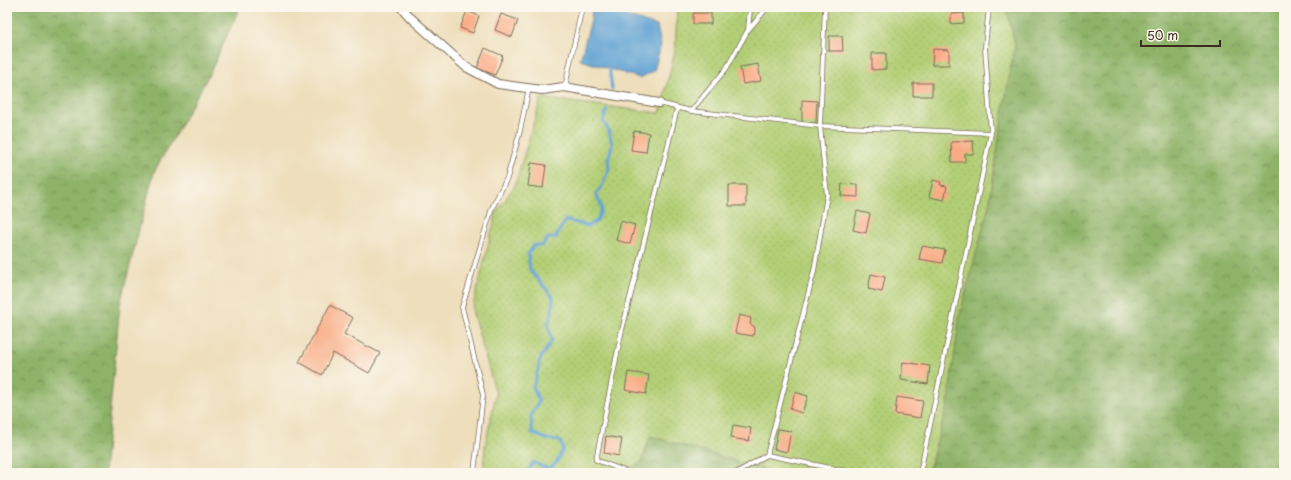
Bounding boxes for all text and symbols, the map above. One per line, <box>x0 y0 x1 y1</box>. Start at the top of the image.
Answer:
scale bar <box>1141 22 1220 48</box>
text: 50 m <box>1147 26 1178 44</box>

